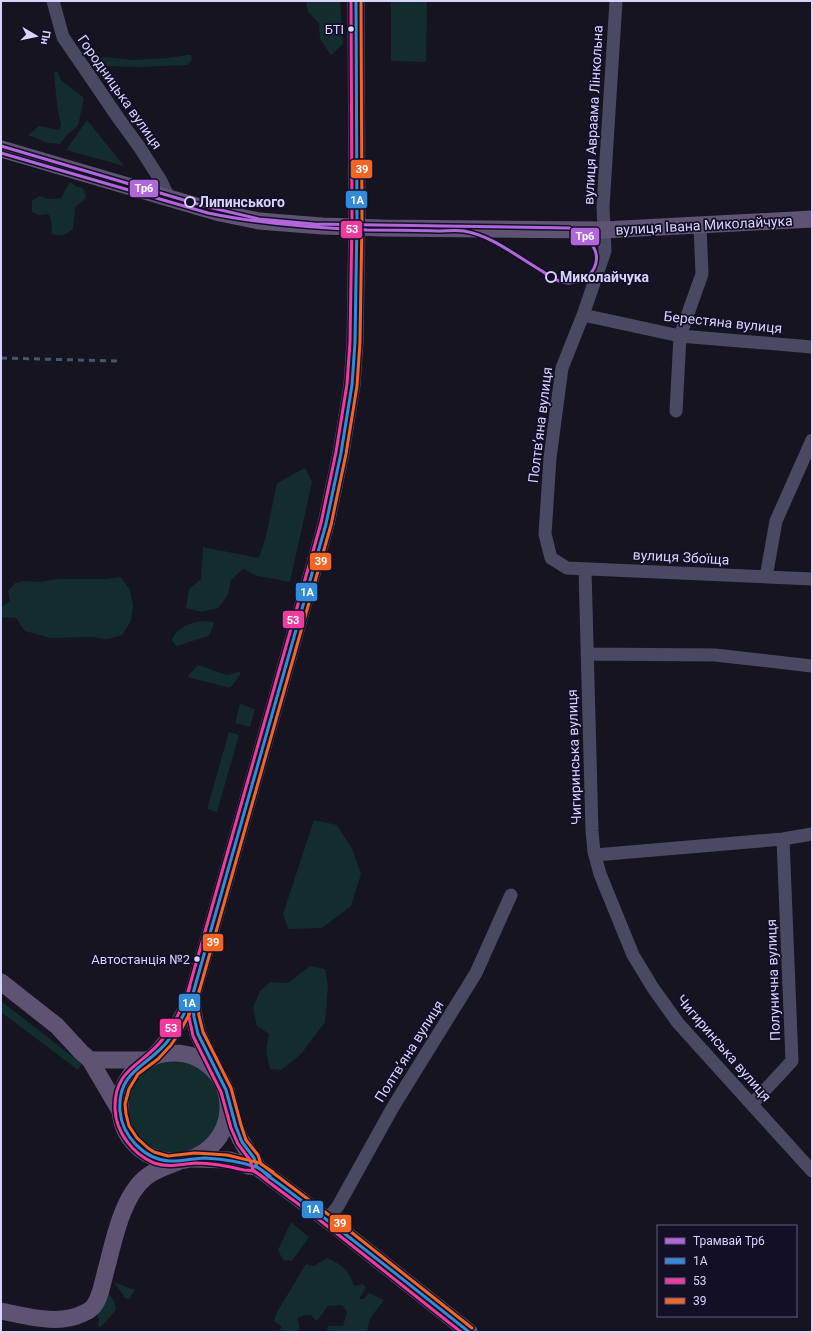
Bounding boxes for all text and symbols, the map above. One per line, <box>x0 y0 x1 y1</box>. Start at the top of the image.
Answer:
north arrow <box>16 16 56 56</box>
place label: БТІ <box>325 22 344 37</box>
marker: БТІ <box>346 24 356 34</box>
street label: вулиця Авраама Лінкольна <box>580 25 606 205</box>
text: Пн <box>38 30 53 45</box>
street label: Городницька вулиця <box>75 32 165 152</box>
line badge: 39 <box>350 159 373 179</box>
text: 39 <box>356 163 368 176</box>
line badge: Тр6 <box>129 179 159 198</box>
text: Тр6 <box>135 182 153 195</box>
line badge: 1А <box>345 190 368 209</box>
place label: Липинського <box>199 194 285 210</box>
text: 1А <box>350 194 364 207</box>
marker: Липинського <box>184 196 196 208</box>
street label: вулиця Івана Миколайчука <box>615 212 793 238</box>
line badge: 53 <box>340 220 363 239</box>
text: 53 <box>346 223 358 236</box>
line badge: Тр6 <box>570 227 600 246</box>
text: Тр6 <box>576 230 594 243</box>
place label: Миколайчука <box>560 269 650 285</box>
marker: Миколайчука <box>545 271 557 283</box>
street label: Берестяна вулиця <box>663 308 783 336</box>
street label: Полтвʼяна вулиця <box>525 366 555 484</box>
street label: вулиця Збоїща <box>632 546 730 568</box>
line badge: 39 <box>309 552 332 571</box>
text: 39 <box>315 555 327 568</box>
line badge: 1А <box>295 582 318 602</box>
text: 1А <box>300 586 314 599</box>
line badge: 53 <box>282 610 305 629</box>
text: 53 <box>287 614 299 627</box>
street label: Чигиринська вулиця <box>564 689 584 825</box>
street label: Полунична вулиця <box>763 919 783 1041</box>
line badge: 39 <box>202 933 224 952</box>
text: 39 <box>207 936 219 949</box>
place label: Автостанція №2 <box>91 952 190 967</box>
marker: Автостанція №2 <box>192 954 202 964</box>
street label: Чигиринська вулиця <box>673 992 775 1104</box>
line badge: 1А <box>178 993 201 1012</box>
text: 1А <box>182 997 196 1010</box>
street label: Полтвʼяна вулиця <box>371 997 447 1105</box>
line badge: 53 <box>159 1018 182 1038</box>
text: 53 <box>165 1022 177 1035</box>
line badge: 1А <box>301 1200 324 1219</box>
text: 1А <box>306 1203 320 1216</box>
line badge: 39 <box>329 1214 352 1233</box>
text: 39 <box>334 1217 346 1230</box>
legend <box>657 1225 797 1317</box>
text: Трамвай Тр6 <box>693 1234 765 1248</box>
text: 1А <box>693 1254 708 1268</box>
text: 53 <box>693 1274 707 1288</box>
text: 39 <box>693 1294 707 1308</box>

